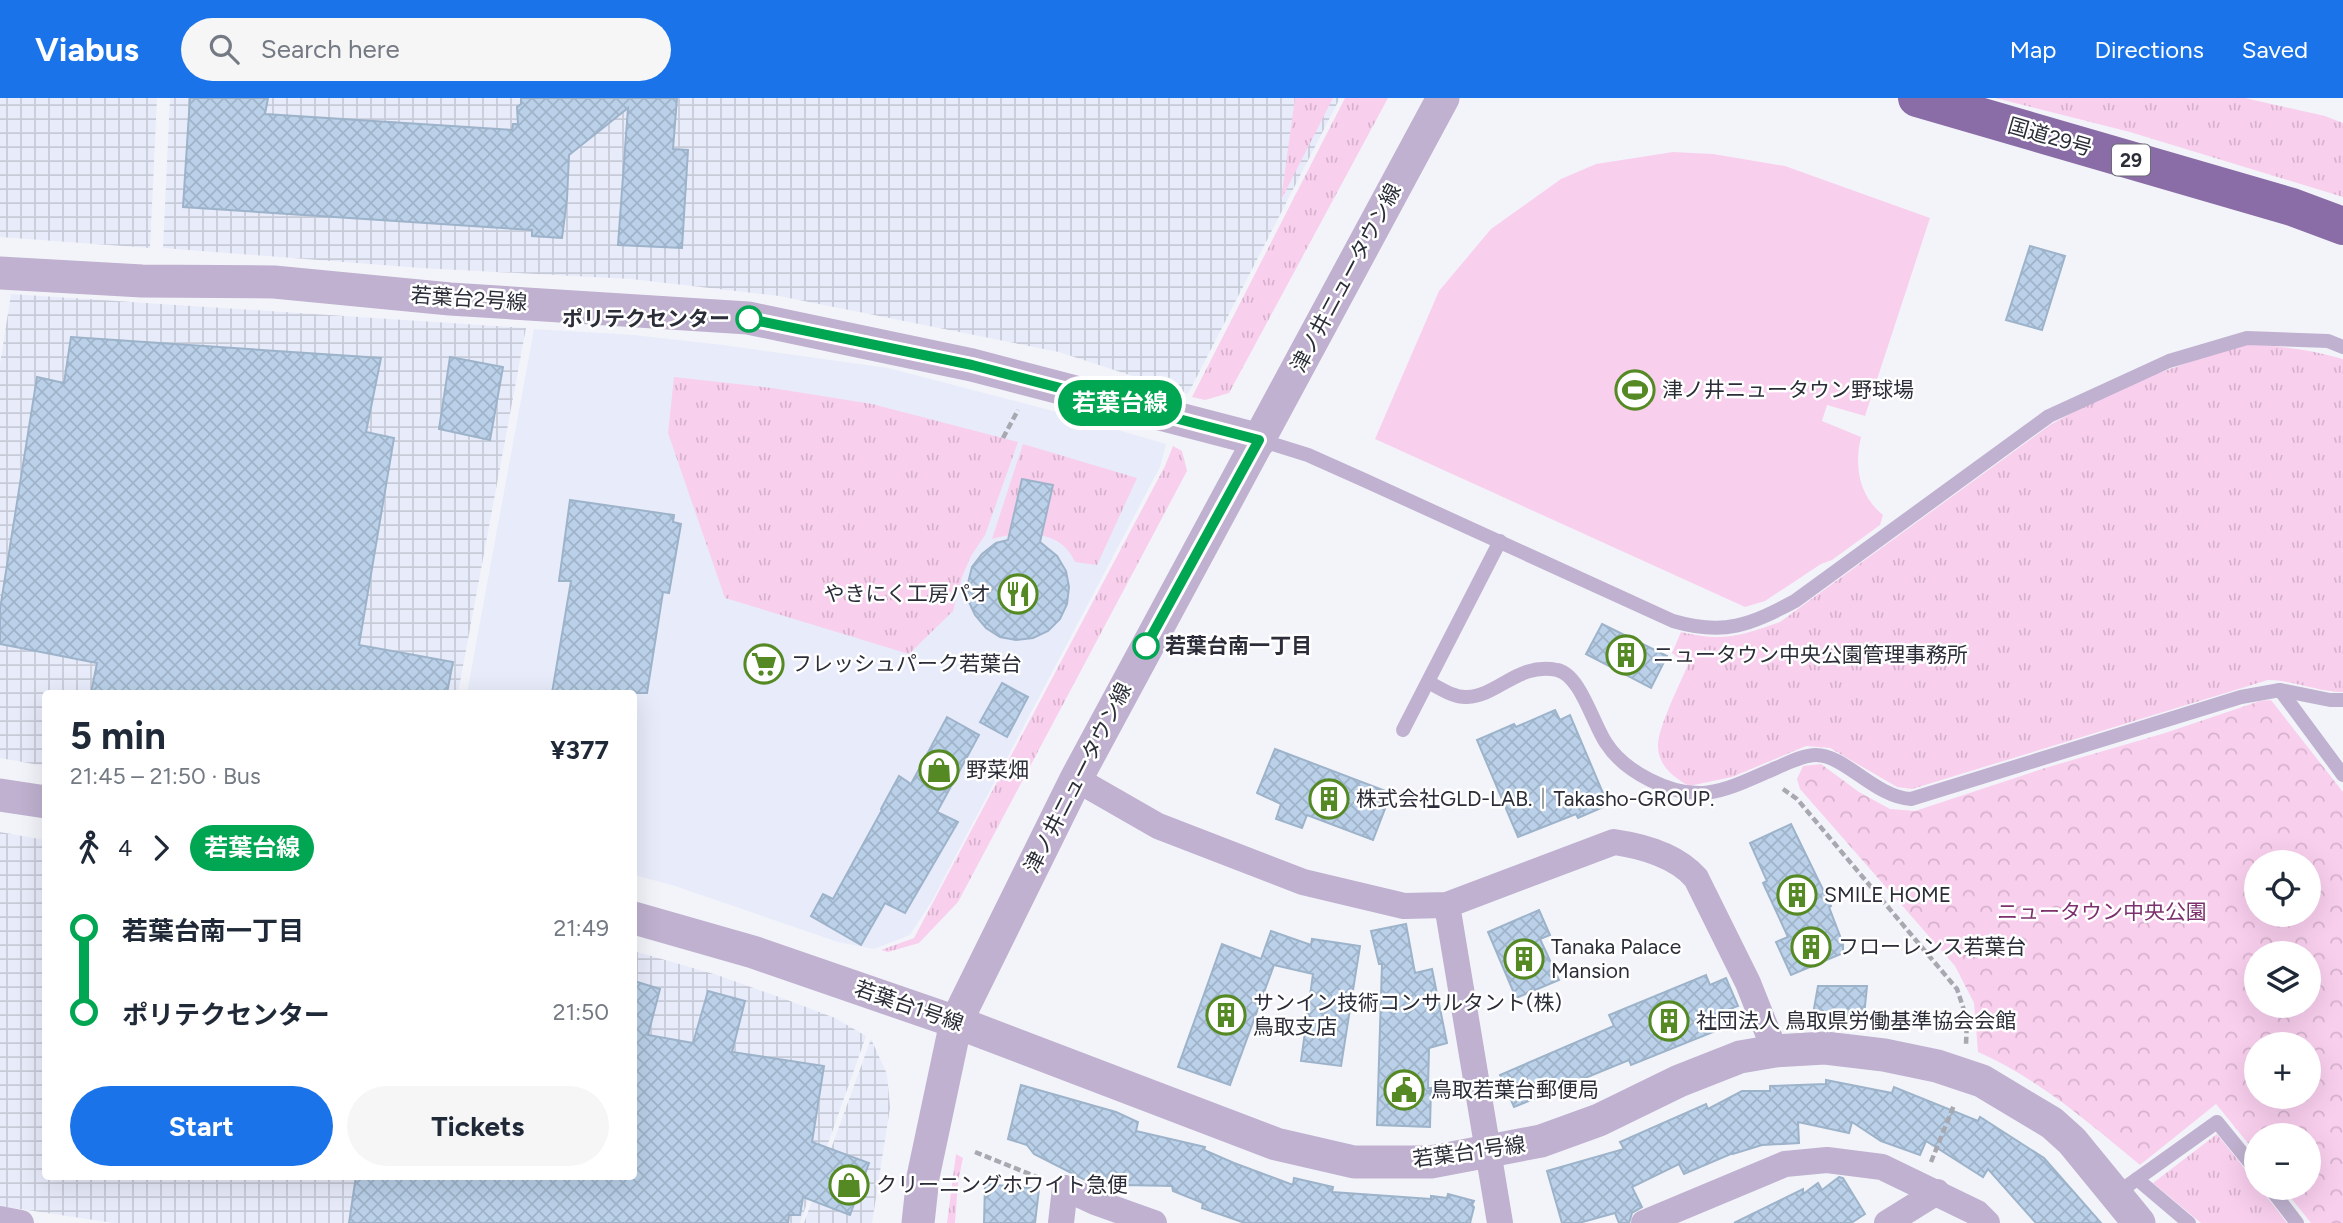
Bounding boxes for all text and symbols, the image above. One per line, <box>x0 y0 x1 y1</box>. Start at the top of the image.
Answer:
search box <box>181 18 671 81</box>
text: Viabus <box>35 30 139 69</box>
icon: search <box>205 30 243 68</box>
text: Search here <box>261 33 400 65</box>
text: Map <box>2010 35 2056 64</box>
text: Directions <box>2094 35 2204 64</box>
text: Saved <box>2242 35 2308 64</box>
street label: 国道29号 <box>2005 113 2095 160</box>
road number: 29 <box>2112 144 2150 176</box>
street label: 津ノ井ニュータウン線 <box>1285 179 1406 376</box>
street label: 若葉台2号線 <box>410 282 528 315</box>
place label: ポリテクセンター <box>562 306 730 331</box>
marker: ポリテクセンター <box>736 306 762 332</box>
sports icon: 津ノ井ニュータウン野球場 <box>1614 369 1656 411</box>
place label: 津ノ井ニュータウン野球場 <box>1662 377 1914 402</box>
line badge: 若葉台線 <box>1071 380 1169 426</box>
text: 若葉台線 <box>1072 388 1168 417</box>
restaurant icon: やきにく工房パオ <box>997 573 1039 615</box>
place label: やきにく工房パオ <box>823 581 991 606</box>
marker: 若葉台南一丁目 <box>1133 633 1159 659</box>
place label: 若葉台南一丁目 <box>1165 633 1312 658</box>
building icon: ニュータウン中央公園管理事務所 <box>1605 634 1647 676</box>
place label: ニュータウン中央公園管理事務所 <box>1653 642 1968 667</box>
supermarket icon: フレッシュパーク若葉台 <box>743 643 785 685</box>
place label: フレッシュパーク若葉台 <box>791 651 1022 676</box>
street label: 津ノ井ニュータウン線 <box>1019 679 1136 877</box>
text: 5 min <box>70 713 166 759</box>
text: ¥377 <box>550 734 609 766</box>
shop icon: 野菜畑 <box>918 749 960 791</box>
place label: 野菜畑 <box>966 757 1029 782</box>
text: 21:45 – 21:50 · Bus <box>70 762 261 790</box>
building icon: 株式会社GLD-LAB.｜Takasho-GROUP. <box>1308 778 1350 820</box>
place label: 株式会社GLD-LAB.｜Takasho-GROUP. <box>1356 786 1714 811</box>
icon: walk <box>70 829 108 867</box>
icon: forward <box>142 829 180 867</box>
text: 若葉台線 <box>204 833 300 862</box>
text: 4 <box>118 834 132 862</box>
map controls <box>2244 850 2321 1200</box>
button: locate <box>2244 850 2321 927</box>
building icon: SMILE HOME <box>1776 874 1818 916</box>
place label: SMILE HOME <box>1824 882 1951 907</box>
park label: ニュータウン中央公園 <box>1997 899 2207 924</box>
text: 21:49 <box>554 914 609 942</box>
text: 若葉台南一丁目 <box>122 915 304 947</box>
building icon: フローレンス若葉台 <box>1790 926 1832 968</box>
place label: Tanaka Palace Mansion <box>1551 934 1681 983</box>
place label: フローレンス若葉台 <box>1838 934 2027 959</box>
building icon: Tanaka Palace Mansion <box>1503 938 1545 980</box>
button: layers <box>2244 941 2321 1018</box>
street label: 若葉台1号線 <box>851 975 967 1036</box>
place label: サンイン技術コンサルタント(株) 鳥取支店 <box>1253 990 1562 1039</box>
building icon: サンイン技術コンサルタント(株) 鳥取支店 <box>1205 994 1247 1036</box>
text: 21:50 <box>553 998 609 1026</box>
text: ポリテクセンター <box>122 999 330 1031</box>
building icon: 社団法人 鳥取県労働基準協会会館 <box>1648 1000 1690 1042</box>
place label: 社団法人 鳥取県労働基準協会会館 <box>1696 1008 2016 1033</box>
button: + <box>2244 1032 2321 1109</box>
public building icon: 鳥取若葉台郵便局 <box>1383 1069 1425 1111</box>
place label: 鳥取若葉台郵便局 <box>1431 1077 1599 1102</box>
button: Start <box>70 1086 333 1166</box>
button: Tickets <box>347 1086 609 1166</box>
button: − <box>2244 1123 2321 1200</box>
street label: 若葉台1号線 <box>1411 1131 1527 1172</box>
shop icon: クリーニングホワイト急便 <box>828 1164 870 1206</box>
place label: クリーニングホワイト急便 <box>876 1172 1128 1197</box>

